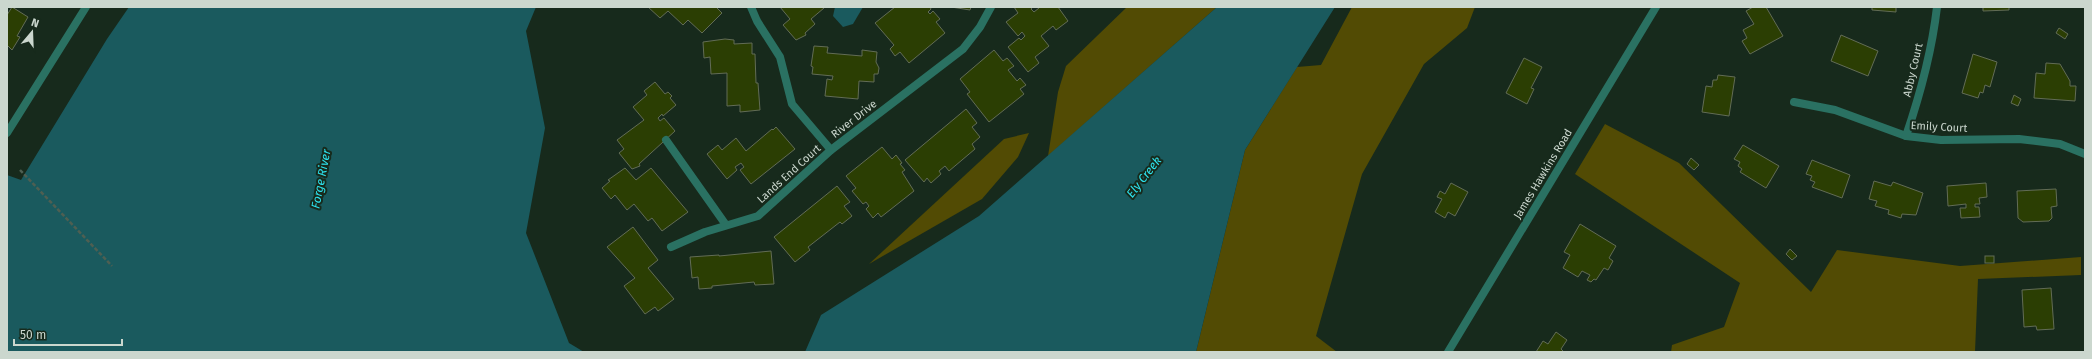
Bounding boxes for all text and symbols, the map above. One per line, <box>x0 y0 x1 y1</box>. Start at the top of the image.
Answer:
north arrow <box>12 12 52 52</box>
text: N <box>30 16 41 30</box>
street label: Abby Court <box>1901 42 1925 98</box>
street label: River Drive <box>829 97 879 141</box>
street label: Emily Court <box>1910 119 1968 135</box>
street label: James Hawkins Road <box>1511 127 1575 221</box>
street label: Lands End Court <box>755 142 824 206</box>
water label: Forge River <box>308 148 334 210</box>
water label: Ely Creek <box>1124 153 1165 200</box>
scale bar <box>14 321 122 347</box>
text: 50 m <box>20 328 46 342</box>

